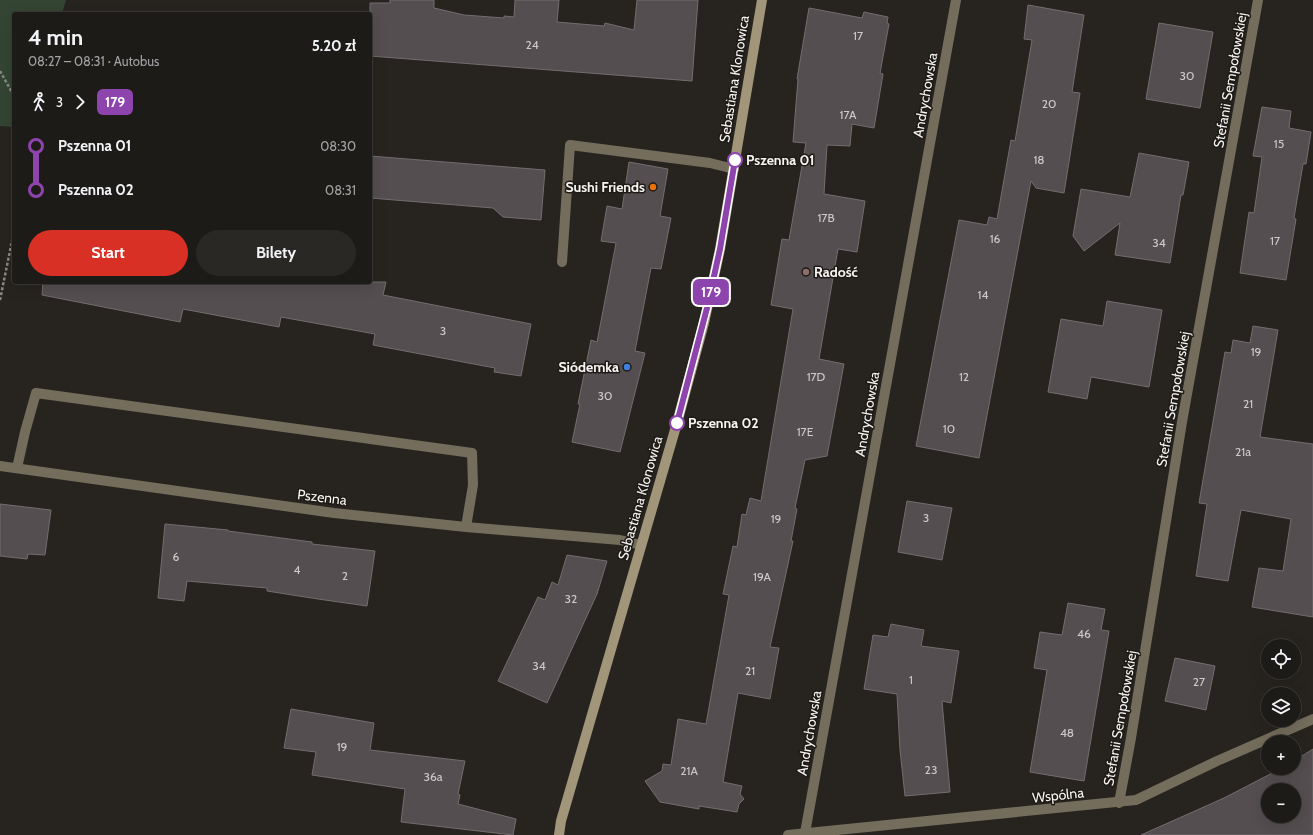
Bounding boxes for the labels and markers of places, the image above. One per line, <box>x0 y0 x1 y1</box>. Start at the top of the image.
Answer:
place label: Pszenna 01 <box>746 151 815 169</box>
marker: Pszenna 01 <box>727 152 743 168</box>
place label: Sushi Friends <box>565 178 645 196</box>
marker: Sushi Friends <box>648 182 658 192</box>
place label: Radość <box>814 263 859 281</box>
marker: Radość <box>801 267 811 277</box>
place label: Siódemka <box>559 358 619 376</box>
marker: Siódemka <box>622 362 632 372</box>
place label: Pszenna 02 <box>688 414 759 432</box>
marker: Pszenna 02 <box>669 415 685 431</box>

